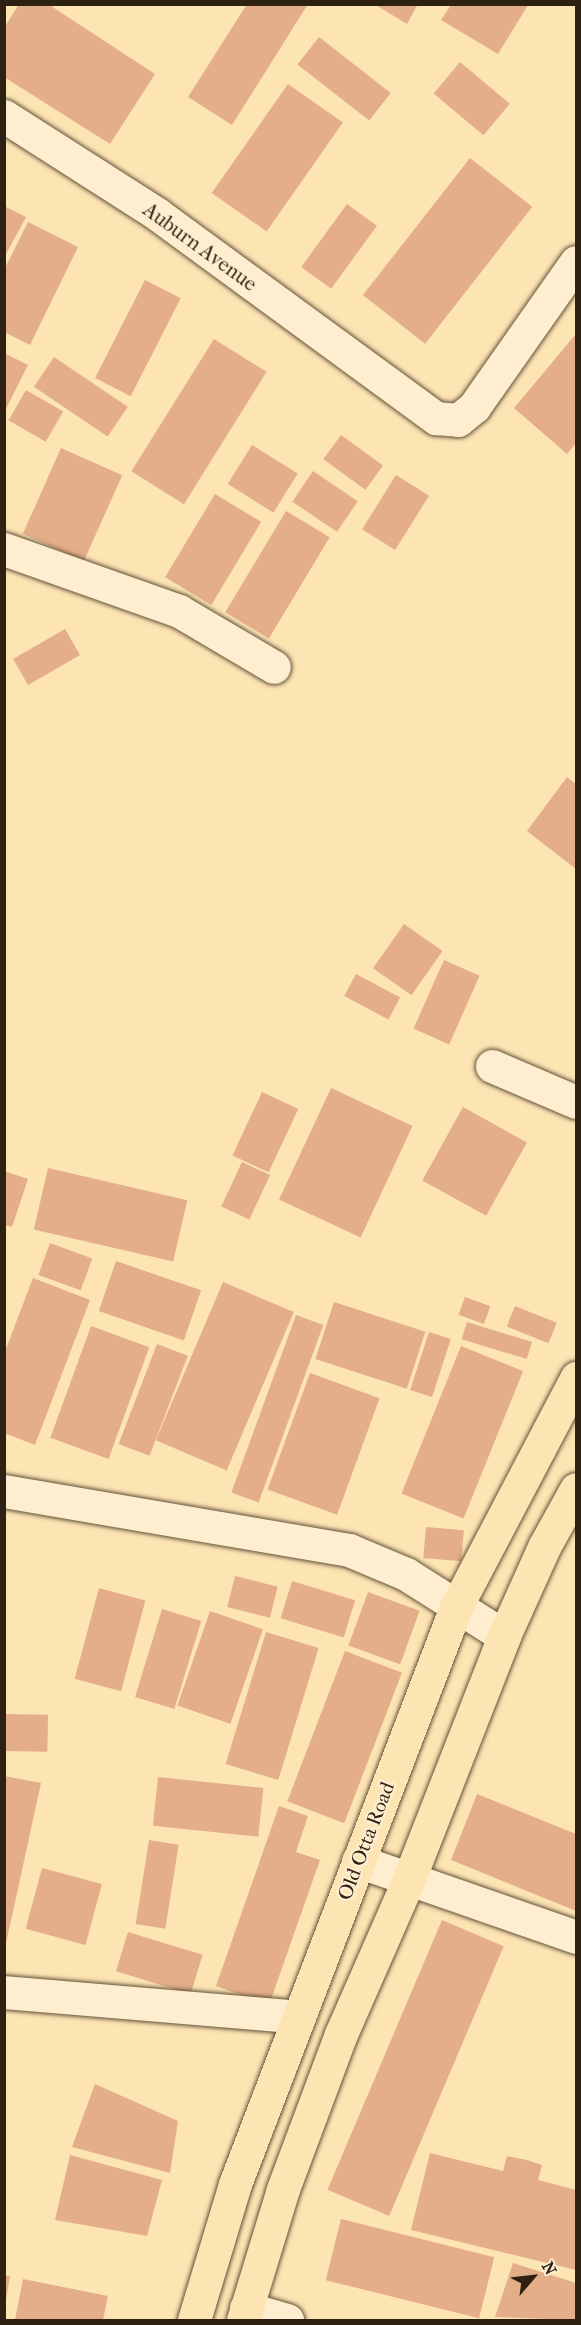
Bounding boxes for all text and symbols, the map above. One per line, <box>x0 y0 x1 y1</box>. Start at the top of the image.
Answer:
street label: Auburn Avenue <box>139 198 261 296</box>
street label: Old Otta Road <box>332 1779 400 1903</box>
north arrow <box>503 2247 563 2307</box>
text: N <box>538 2258 561 2278</box>

